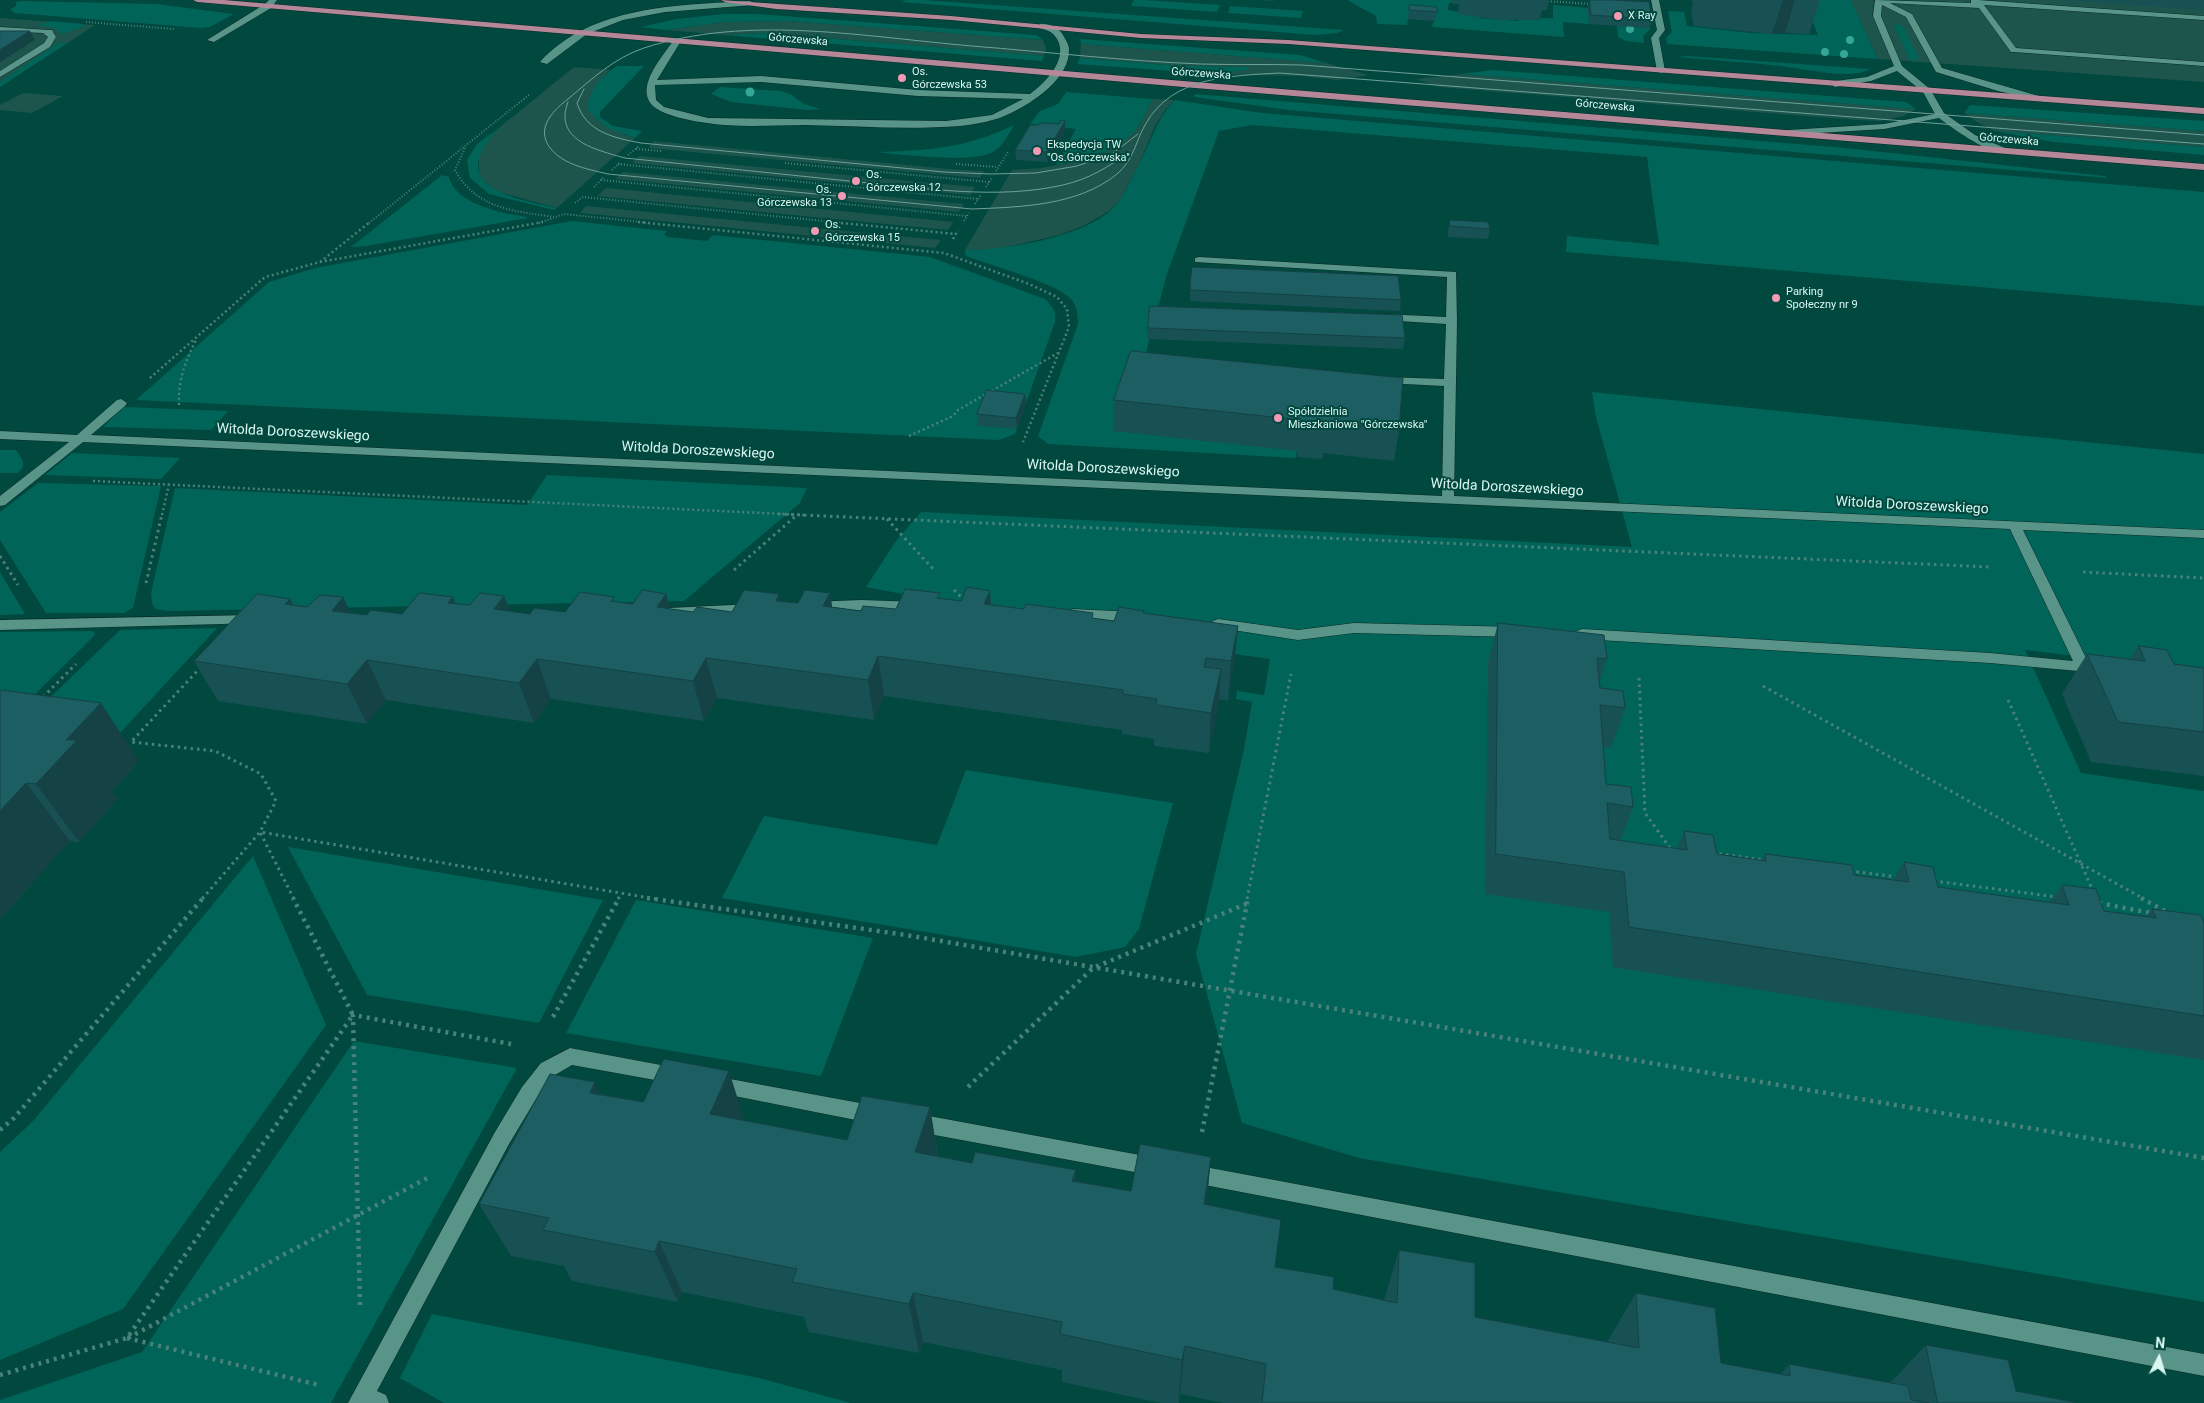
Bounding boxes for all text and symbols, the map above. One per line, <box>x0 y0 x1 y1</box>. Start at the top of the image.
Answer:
place label: X Ray <box>1628 9 1656 23</box>
marker: X Ray <box>1612 10 1624 22</box>
street label: Górczewska <box>768 31 828 49</box>
place label: Os. Górczewska 53 <box>912 65 987 91</box>
street label: Górczewska <box>1171 65 1231 83</box>
marker: Os. Górczewska 53 <box>896 72 908 84</box>
street label: Górczewska <box>1575 97 1635 115</box>
street label: Górczewska <box>1979 131 2039 149</box>
place label: Ekspedycja TW "Os.Górczewska" <box>1047 138 1130 164</box>
marker: Ekspedycja TW "Os.Górczewska" <box>1031 145 1043 157</box>
place label: Os. Górczewska 12 <box>866 168 941 194</box>
marker: Os. Górczewska 12 <box>850 175 862 187</box>
place label: Os. Górczewska 13 <box>757 183 832 209</box>
marker: Os. Górczewska 13 <box>836 190 848 202</box>
place label: Os. Górczewska 15 <box>825 218 900 244</box>
marker: Os. Górczewska 15 <box>809 225 821 237</box>
place label: Parking Społeczny nr 9 <box>1786 285 1858 311</box>
marker: Parking Społeczny nr 9 <box>1770 292 1782 304</box>
place label: Spółdzielnia Mieszkaniowa "Górczewska" <box>1288 405 1427 431</box>
marker: Spółdzielnia Mieszkaniowa "Górczewska" <box>1272 412 1284 424</box>
street label: Witolda Doroszewskiego <box>216 421 370 445</box>
street label: Witolda Doroszewskiego <box>621 439 775 463</box>
street label: Witolda Doroszewskiego <box>1026 457 1180 481</box>
street label: Witolda Doroszewskiego <box>1430 476 1584 500</box>
street label: Witolda Doroszewskiego <box>1835 494 1989 518</box>
north arrow <box>2134 1333 2184 1383</box>
text: N <box>2155 1335 2166 1351</box>

